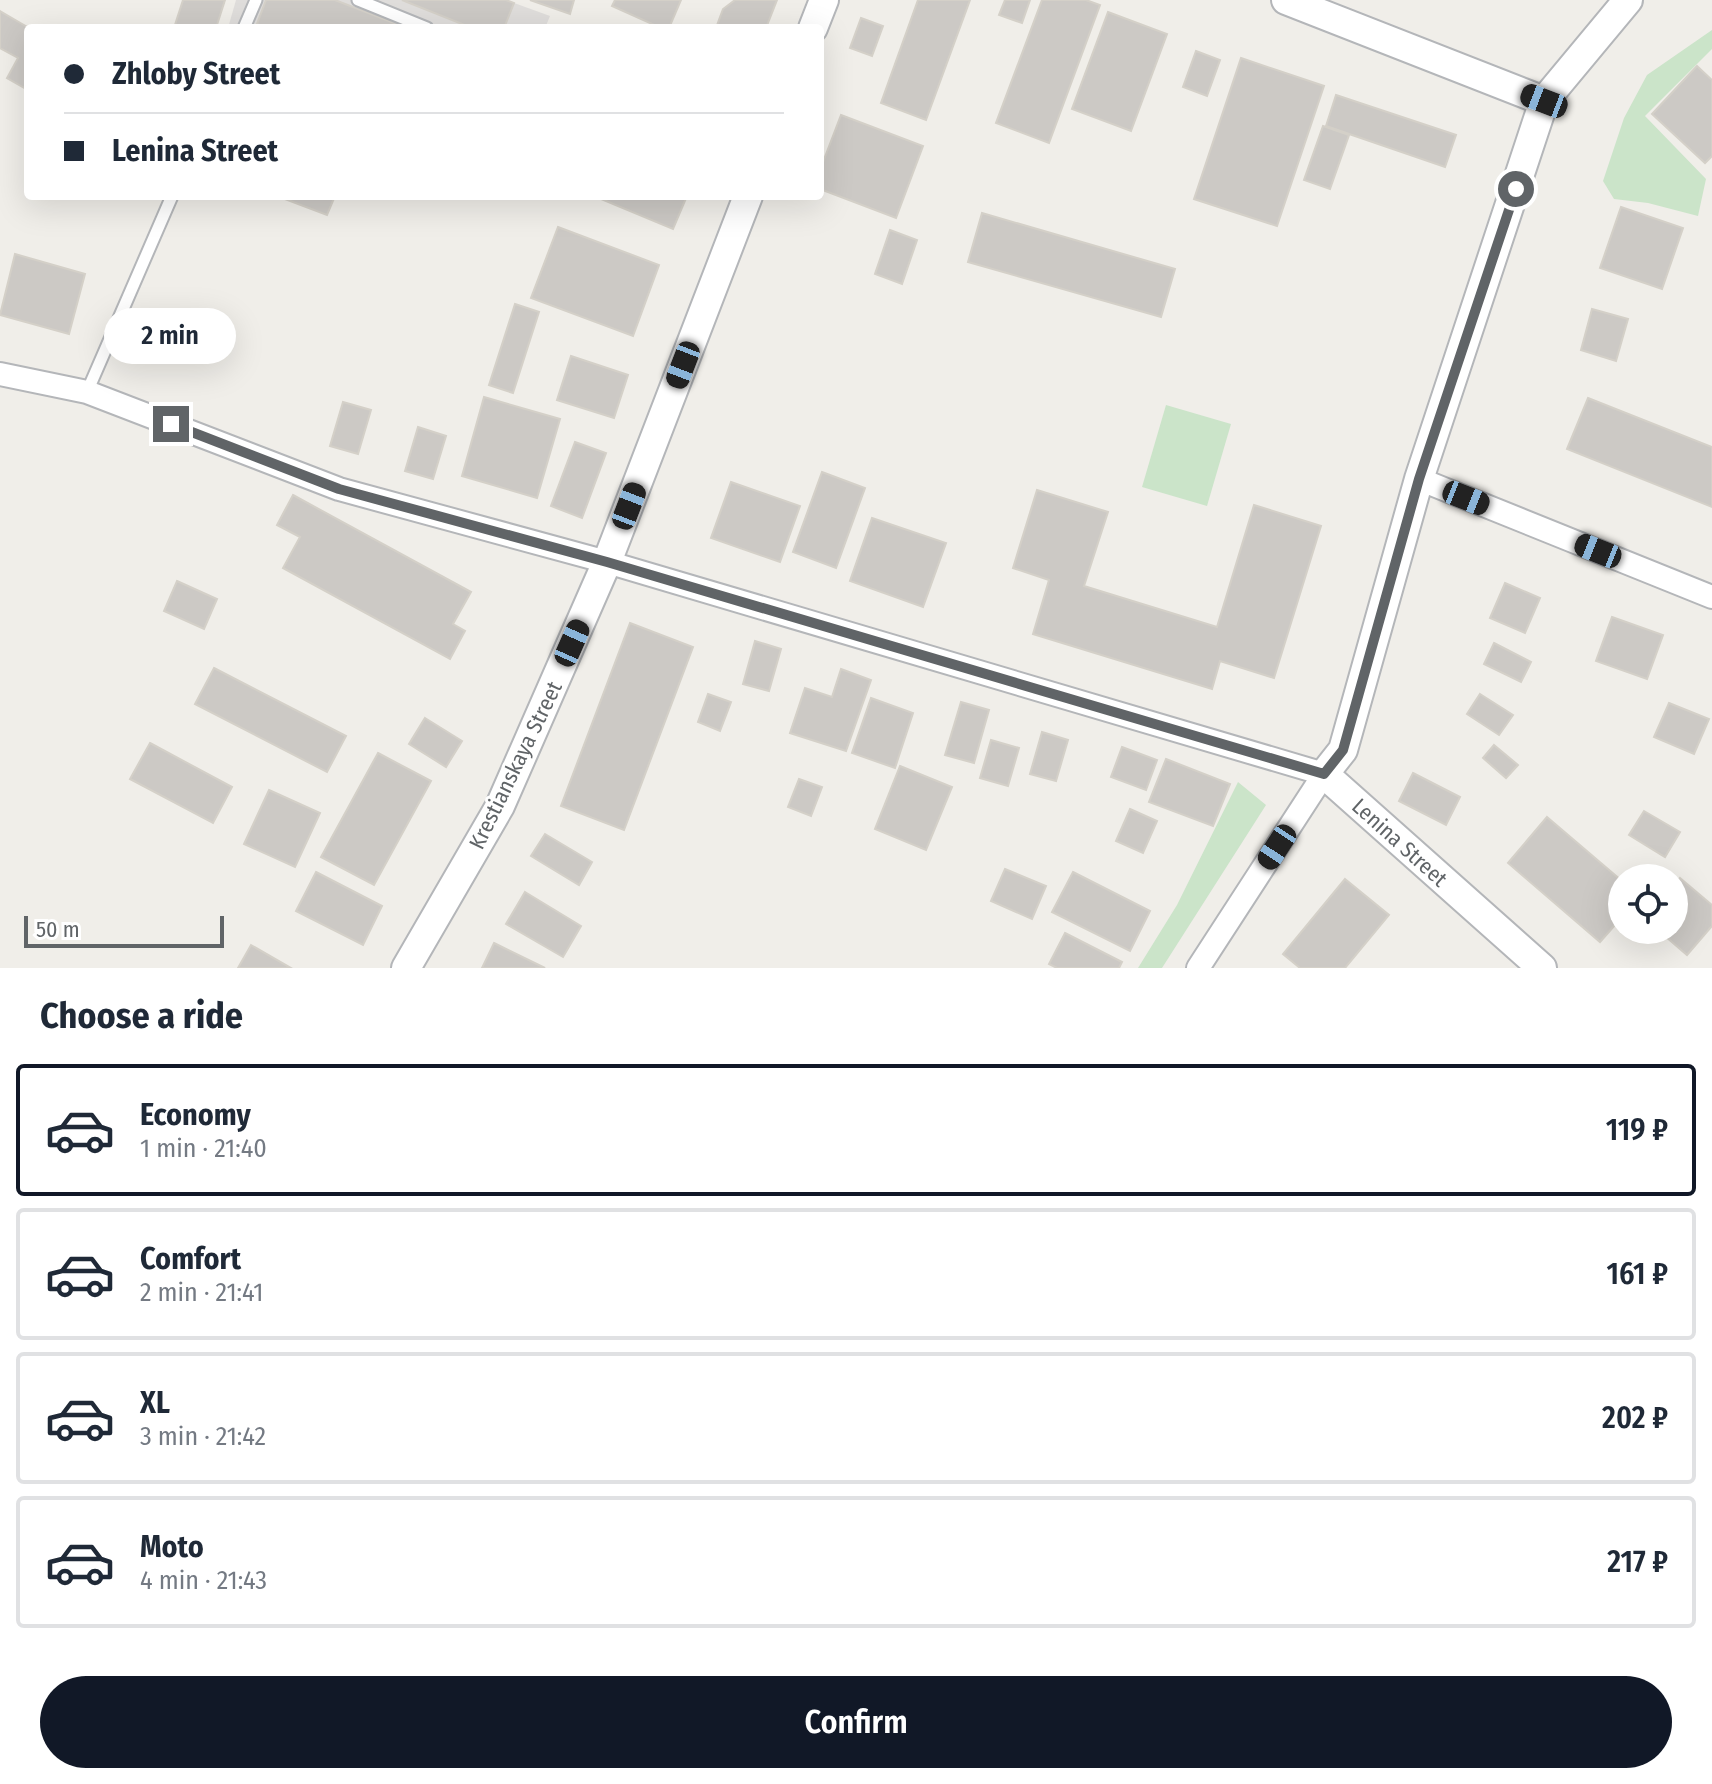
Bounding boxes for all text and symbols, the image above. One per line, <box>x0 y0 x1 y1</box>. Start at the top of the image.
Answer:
text: Zhloby Street <box>112 56 280 92</box>
car <box>1517 81 1571 121</box>
text: Lenina Street <box>112 133 278 169</box>
route start <box>1498 171 1534 207</box>
callout: 2 min <box>105 308 237 364</box>
text: 2 min <box>141 320 199 351</box>
car <box>663 338 703 392</box>
route end <box>153 406 189 442</box>
car <box>1439 478 1493 518</box>
car <box>609 479 649 533</box>
car <box>1571 531 1625 571</box>
car <box>551 616 593 670</box>
street label: Krestianskaya Street <box>463 676 568 854</box>
street label: Lenina Street <box>1346 793 1453 893</box>
car <box>1254 820 1300 874</box>
map controls <box>1608 864 1688 944</box>
button: locate <box>1608 864 1688 944</box>
scale bar <box>24 912 224 948</box>
text: 50 m <box>36 916 80 943</box>
text: Choose a ride <box>40 994 243 1038</box>
icon: car <box>44 1094 116 1166</box>
text: Economy <box>140 1097 251 1133</box>
text: 119 ₽ <box>1606 1112 1668 1148</box>
text: 1 min · 21:40 <box>140 1133 267 1164</box>
icon: car <box>44 1238 116 1310</box>
text: Comfort <box>140 1241 241 1277</box>
text: 161 ₽ <box>1607 1256 1668 1292</box>
text: 2 min · 21:41 <box>140 1277 263 1308</box>
icon: car <box>44 1382 116 1454</box>
text: XL <box>140 1385 170 1421</box>
text: 202 ₽ <box>1602 1400 1668 1436</box>
text: 3 min · 21:42 <box>140 1421 266 1452</box>
icon: car <box>44 1526 116 1598</box>
text: Moto <box>140 1529 204 1565</box>
text: 217 ₽ <box>1607 1544 1668 1580</box>
text: 4 min · 21:43 <box>140 1565 267 1596</box>
button: Confirm <box>40 1676 1672 1768</box>

